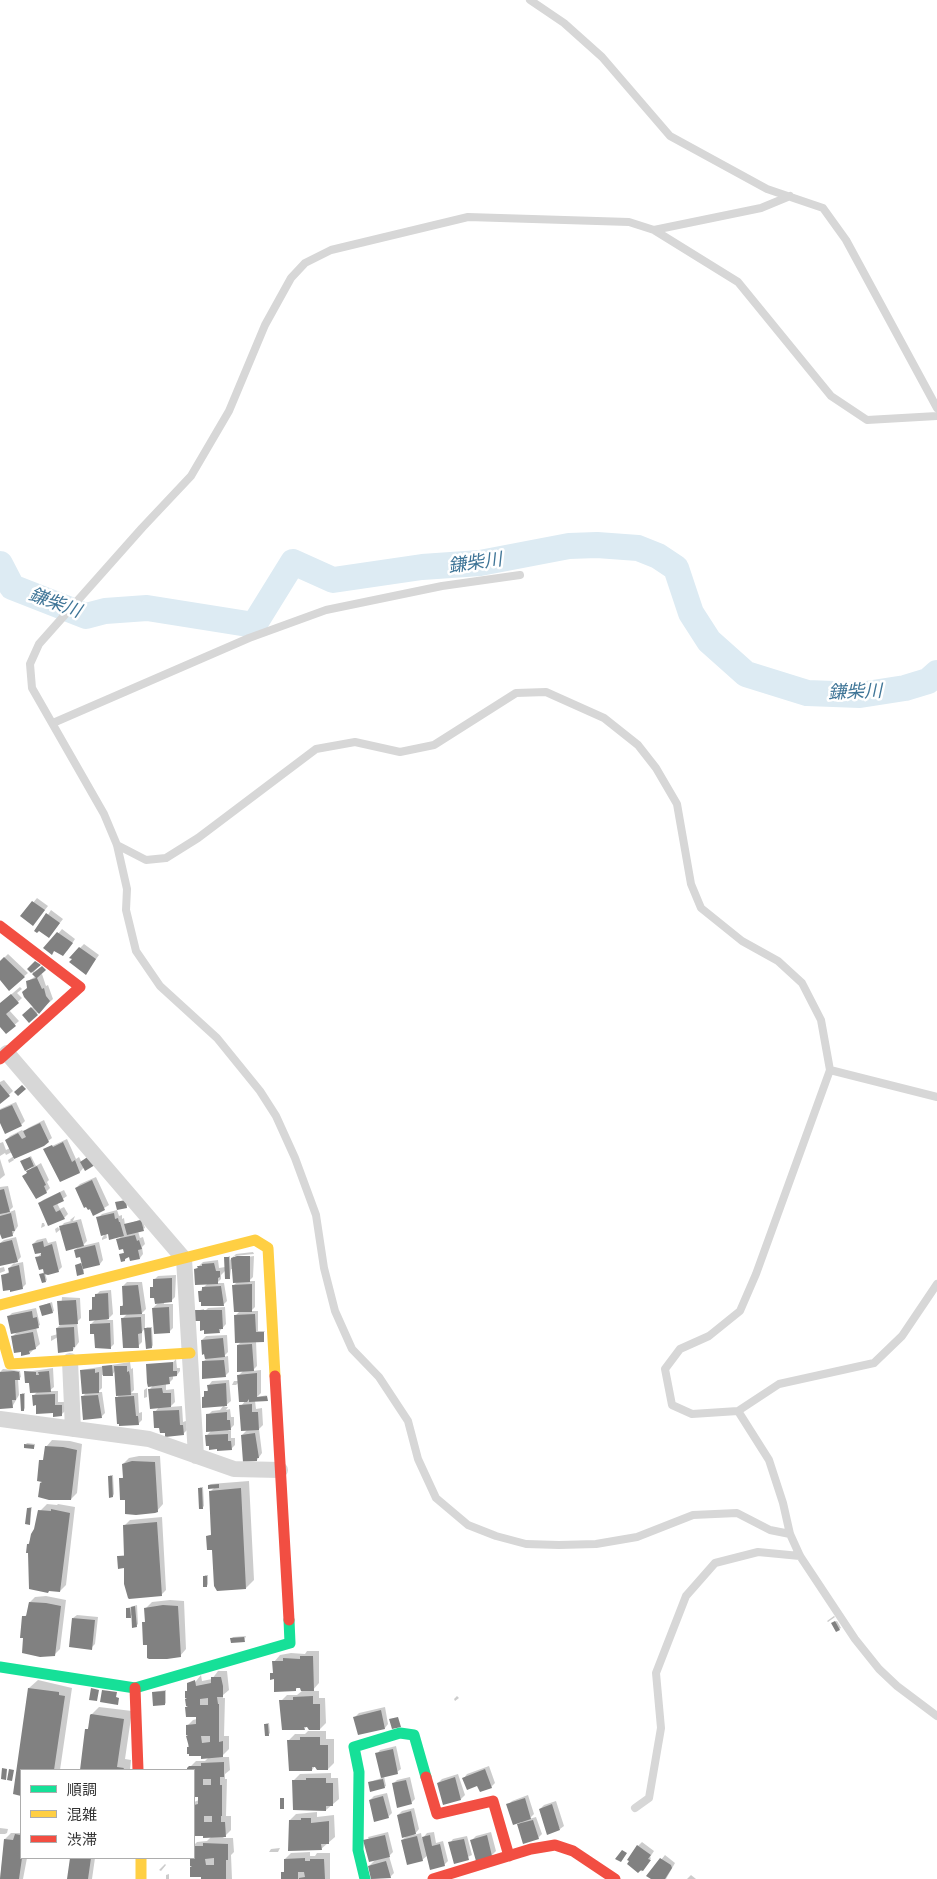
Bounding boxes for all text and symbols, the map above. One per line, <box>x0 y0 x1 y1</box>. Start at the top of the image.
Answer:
water label: 鎌柴川 <box>447 549 503 577</box>
water label: 鎌柴川 <box>26 584 84 622</box>
water label: 鎌柴川 <box>828 680 882 704</box>
legend <box>20 1769 195 1859</box>
text: 順調 <box>67 1781 97 1798</box>
text: 混雑 <box>67 1806 97 1823</box>
text: 渋滞 <box>67 1831 97 1848</box>

